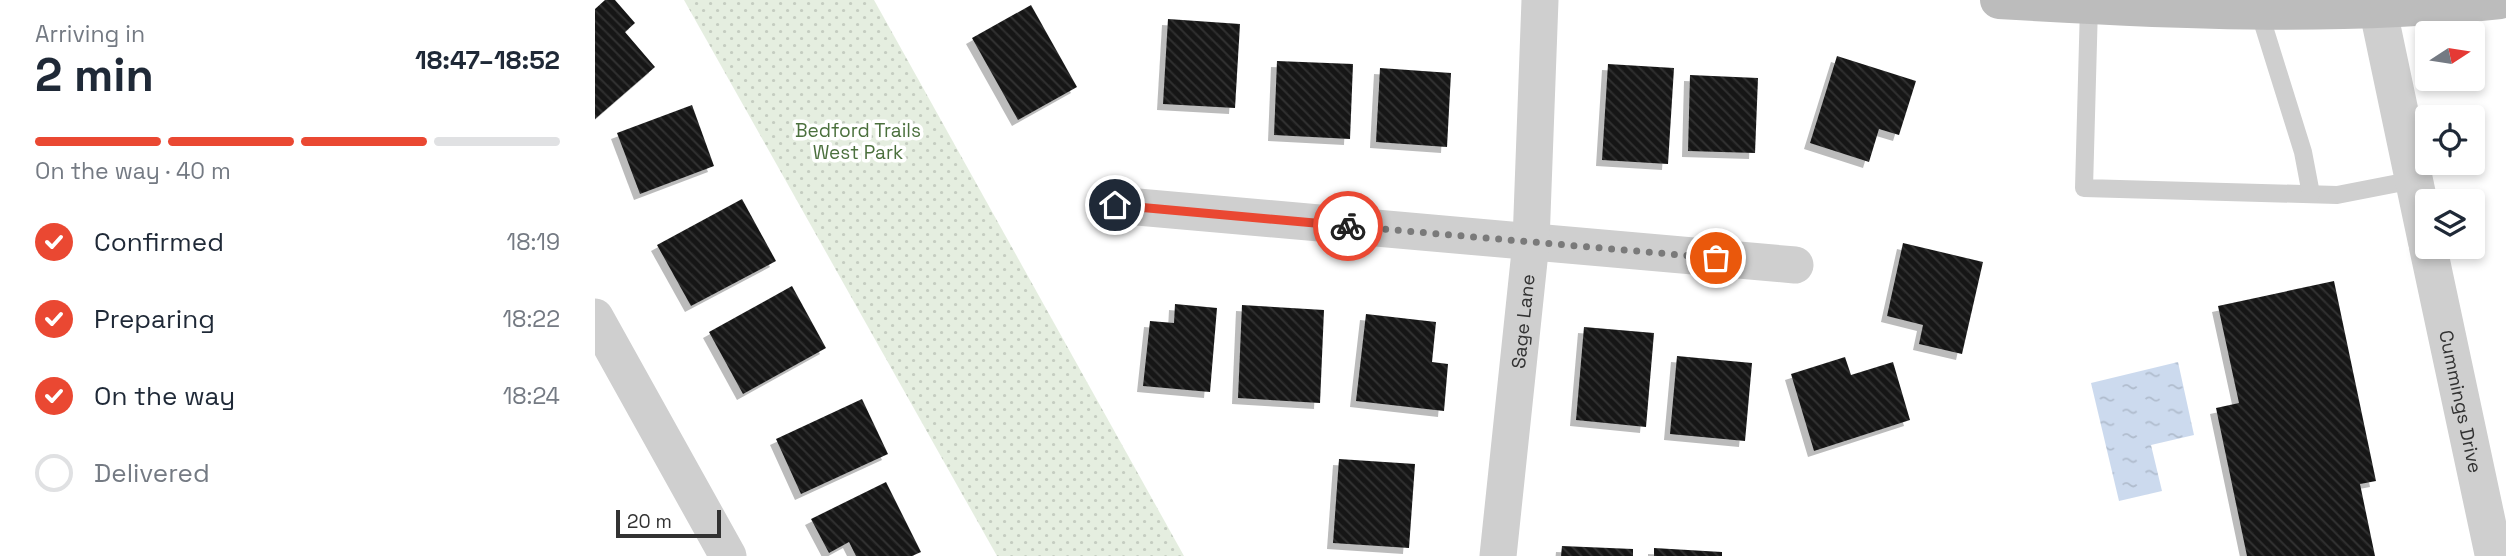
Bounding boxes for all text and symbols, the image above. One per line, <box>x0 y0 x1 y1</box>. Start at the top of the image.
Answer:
text: Arriving in <box>35 19 145 49</box>
north arrow <box>2415 21 2485 91</box>
map controls <box>2415 21 2485 259</box>
text: 18:47–18:52 <box>415 43 560 77</box>
text: 2 min <box>35 46 154 104</box>
button: locate <box>2415 105 2485 175</box>
park label: Bedford Trails West Park <box>795 118 921 165</box>
text: On the way · 40 m <box>35 156 231 186</box>
pin <box>1085 175 1145 235</box>
icon: home <box>1096 186 1134 224</box>
button: layers <box>2415 189 2485 259</box>
courier <box>1313 191 1383 261</box>
icon: bike <box>1329 207 1367 245</box>
icon: check <box>35 223 73 261</box>
text: Confirmed <box>94 225 224 259</box>
text: 18:19 <box>507 227 560 257</box>
pin <box>1686 228 1746 288</box>
icon: bag <box>1697 239 1735 277</box>
street label: Sage Lane <box>1505 273 1540 370</box>
icon: check <box>35 300 73 338</box>
text: Preparing <box>94 302 215 336</box>
text: 18:22 <box>503 304 560 334</box>
street label: Cummings Drive <box>2434 328 2488 475</box>
icon: check <box>35 377 73 415</box>
text: On the way <box>94 379 235 413</box>
text: 18:24 <box>503 381 560 411</box>
text: Delivered <box>94 456 210 490</box>
scale bar <box>616 507 721 539</box>
text: 20 m <box>627 509 672 534</box>

